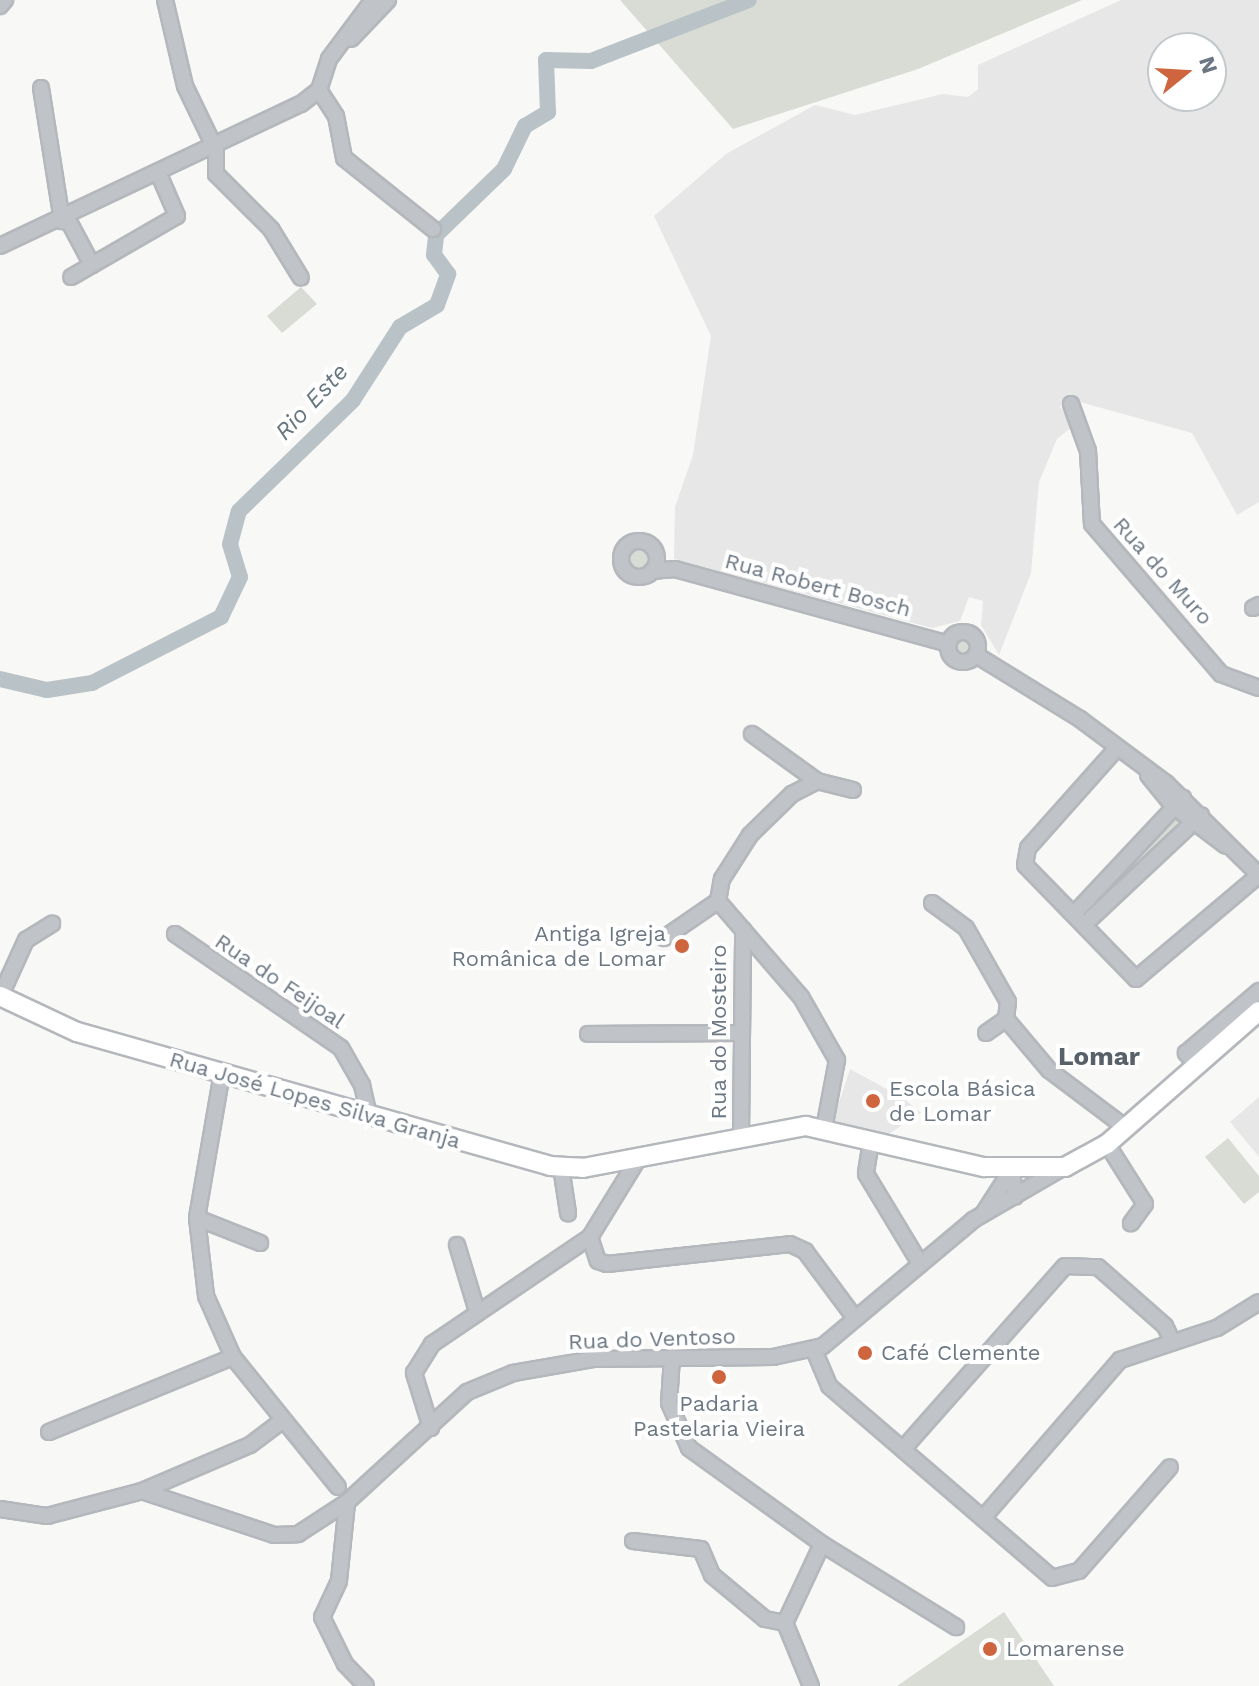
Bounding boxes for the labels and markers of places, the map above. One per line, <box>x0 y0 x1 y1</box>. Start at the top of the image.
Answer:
place label: Antiga Igreja Românica de Lomar <box>451 920 666 972</box>
marker: Antiga Igreja Românica de Lomar <box>673 937 691 955</box>
place label: Escola Básica de Lomar <box>889 1075 1036 1126</box>
marker: Escola Básica de Lomar <box>864 1092 882 1110</box>
place label: Café Clemente <box>881 1340 1041 1366</box>
marker: Café Clemente <box>856 1344 874 1362</box>
marker: Padaria Pastelaria Vieira <box>710 1368 728 1386</box>
place label: Padaria Pastelaria Vieira <box>632 1390 806 1442</box>
place label: Lomarense <box>1006 1636 1125 1662</box>
marker: Lomarense <box>981 1640 999 1658</box>

